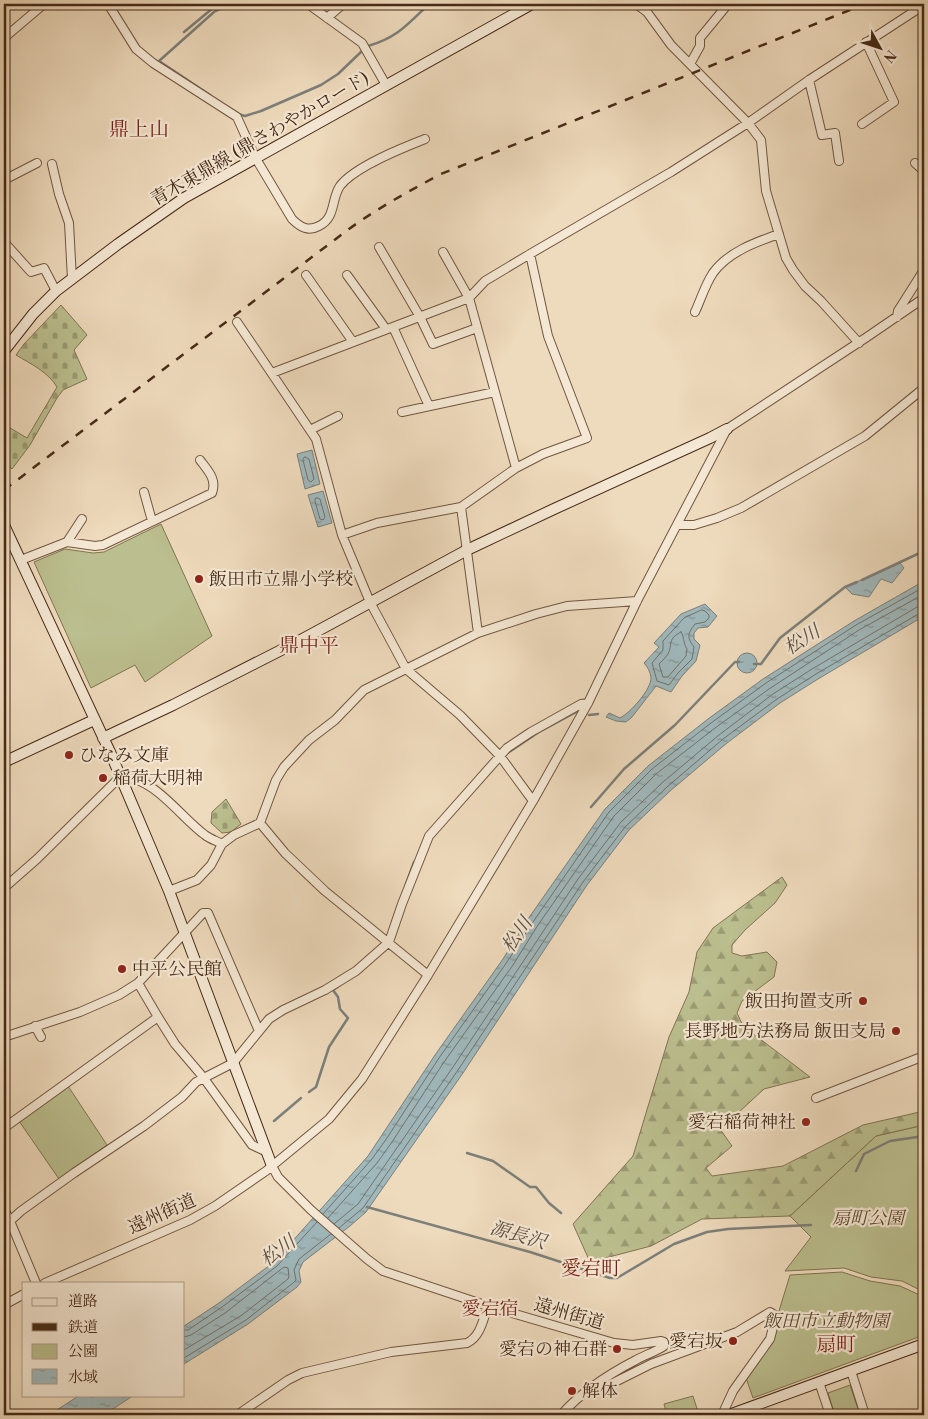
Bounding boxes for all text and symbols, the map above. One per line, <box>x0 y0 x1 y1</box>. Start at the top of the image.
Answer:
north arrow <box>856 22 906 72</box>
text: N <box>879 46 900 66</box>
street label: 青木東鼎線 (鼎さわやかロード) <box>146 67 374 211</box>
district label: 鼎上山 <box>109 118 169 143</box>
place label: 飯田市立鼎小学校 <box>209 568 353 591</box>
marker: 飯田市立鼎小学校 <box>193 573 205 585</box>
water label: 松川 <box>780 619 826 660</box>
district label: 鼎中平 <box>279 634 339 659</box>
place label: ひなみ文庫 <box>79 744 169 767</box>
marker: ひなみ文庫 <box>63 749 75 761</box>
place label: 稲荷大明神 <box>113 767 203 790</box>
marker: 稲荷大明神 <box>97 772 109 784</box>
water label: 松川 <box>496 911 539 957</box>
place label: 中平公民館 <box>132 958 222 981</box>
marker: 中平公民館 <box>116 963 128 975</box>
place label: 飯田拘置支所 <box>745 990 853 1013</box>
marker: 飯田拘置支所 <box>857 995 869 1007</box>
place label: 長野地方法務局 飯田支局 <box>684 1020 886 1043</box>
marker: 長野地方法務局 飯田支局 <box>890 1025 902 1037</box>
place label: 愛宕稲荷神社 <box>688 1111 796 1134</box>
marker: 愛宕稲荷神社 <box>800 1116 812 1128</box>
street label: 遠州街道 <box>124 1189 200 1239</box>
park label: 扇町公園 <box>832 1207 907 1230</box>
water label: 源長沢 <box>487 1216 551 1255</box>
water label: 松川 <box>256 1229 302 1272</box>
district label: 愛宕町 <box>561 1257 621 1282</box>
legend <box>22 1282 185 1396</box>
text: 道路 <box>68 1292 98 1311</box>
street label: 遠州街道 <box>531 1293 607 1335</box>
district label: 愛宕宿 <box>461 1297 519 1321</box>
park label: 飯田市立動物園 <box>763 1310 892 1333</box>
text: 鉄道 <box>68 1318 98 1337</box>
place label: 愛宕坂 <box>669 1330 723 1353</box>
district label: 扇町 <box>816 1333 856 1358</box>
marker: 愛宕坂 <box>727 1335 739 1347</box>
place label: 愛宕の神石群 <box>499 1338 607 1361</box>
text: 公園 <box>68 1342 98 1361</box>
marker: 愛宕の神石群 <box>611 1343 623 1355</box>
text: 水域 <box>68 1368 98 1387</box>
place label: 解体 <box>582 1380 618 1403</box>
marker: 解体 <box>566 1385 578 1397</box>

